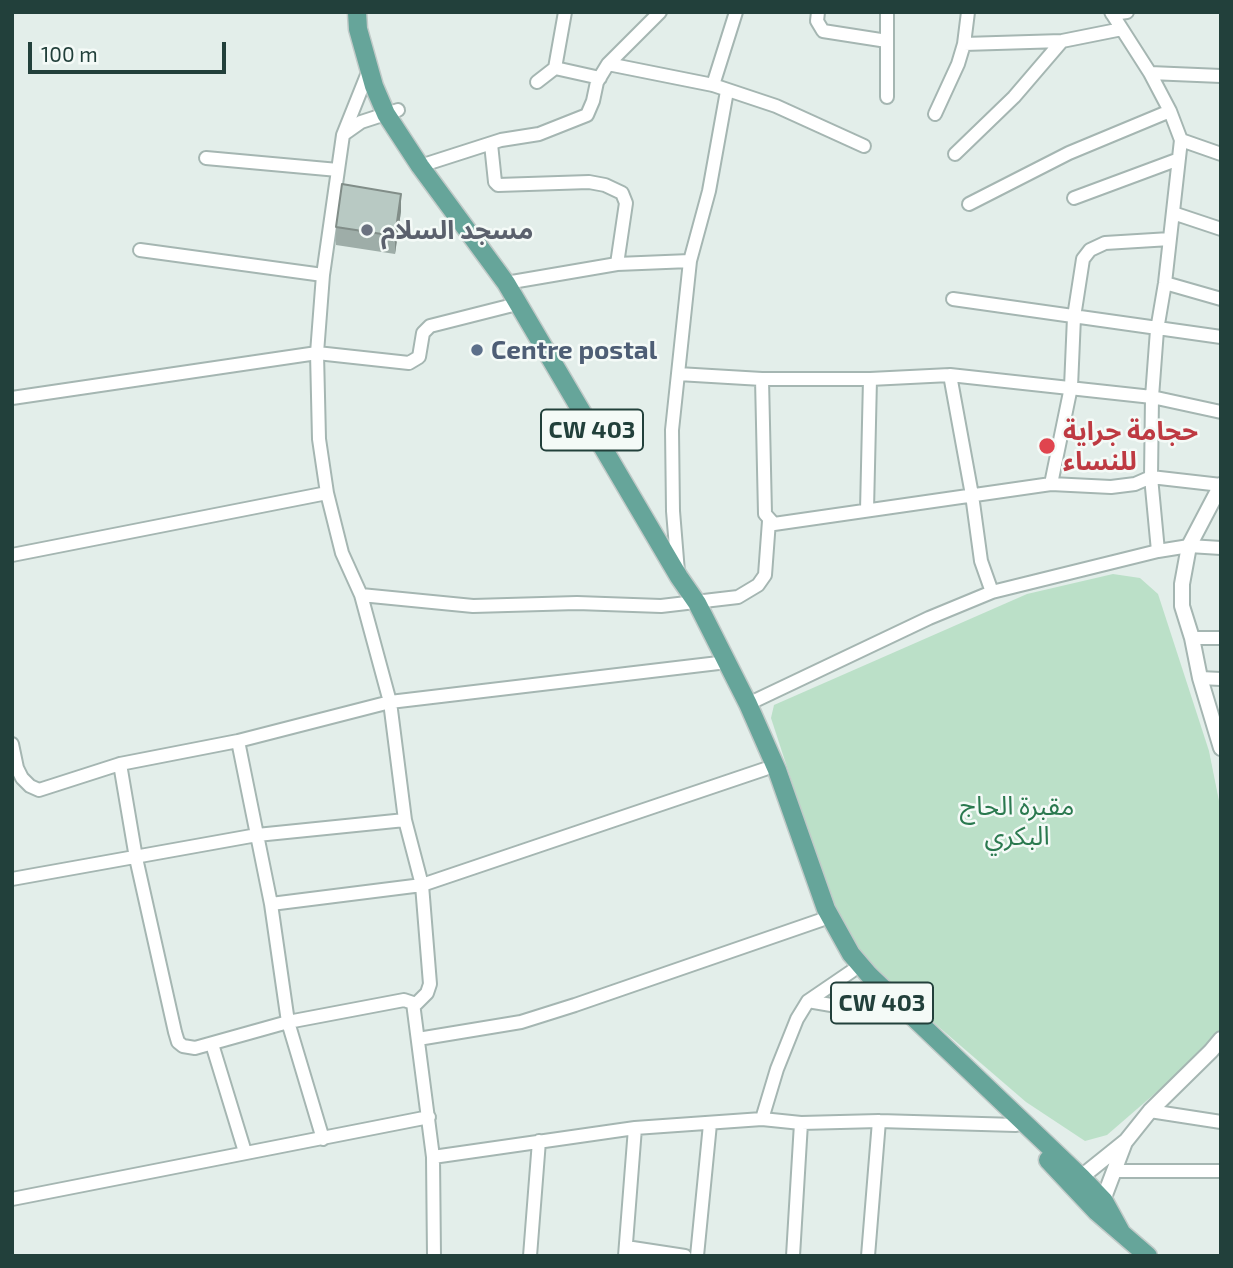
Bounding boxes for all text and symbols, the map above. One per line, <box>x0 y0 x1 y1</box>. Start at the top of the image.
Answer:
scale bar <box>32 28 229 72</box>
text: 100 m <box>41 41 98 66</box>
place label: مسجد السلام <box>381 214 533 246</box>
marker: مسجد السلام <box>359 222 375 238</box>
place label: Centre postal <box>491 334 657 366</box>
marker: Centre postal <box>469 342 485 358</box>
road number: CW 403 <box>541 410 643 450</box>
place label: حجامة جراية للنساء <box>1063 415 1198 476</box>
marker: حجامة جراية للنساء <box>1037 436 1057 456</box>
park label: مقبرة الحاج البكري <box>960 790 1074 852</box>
road number: CW 403 <box>831 982 933 1023</box>

